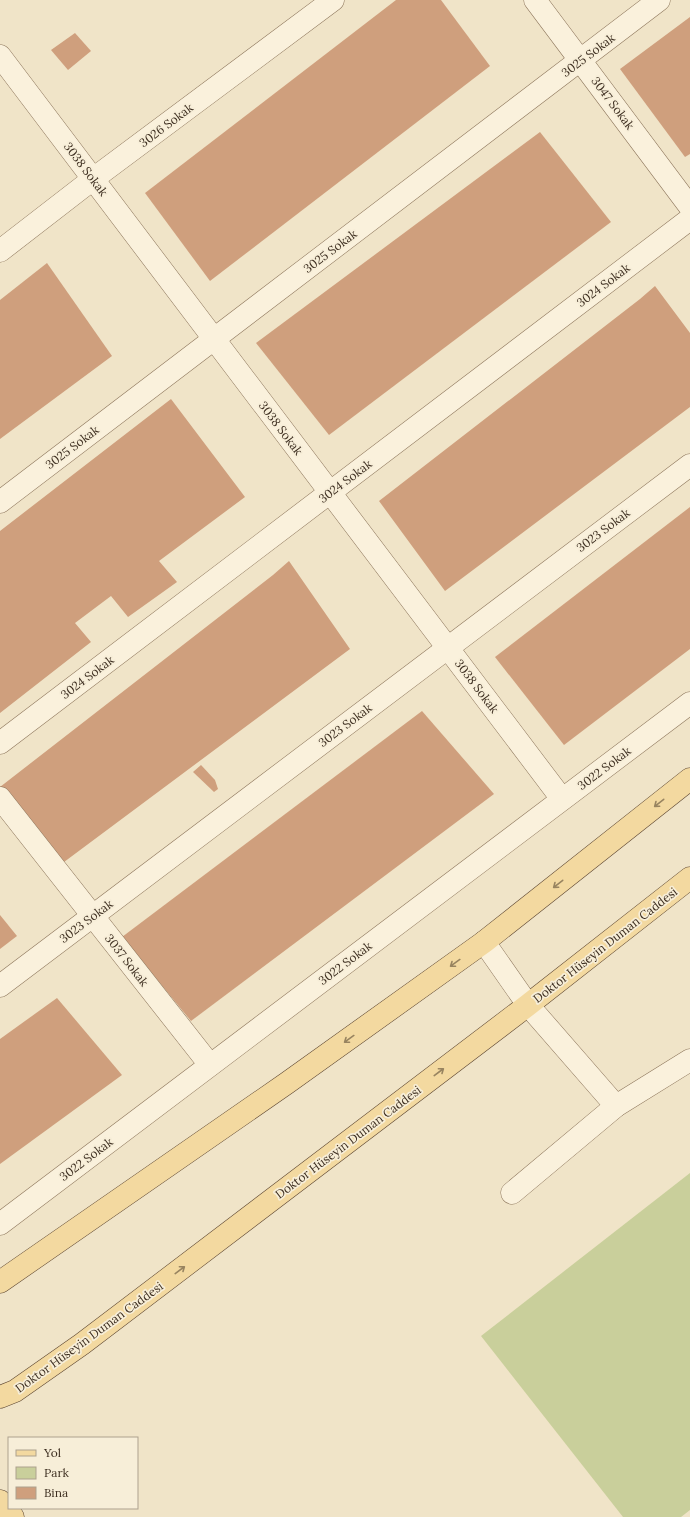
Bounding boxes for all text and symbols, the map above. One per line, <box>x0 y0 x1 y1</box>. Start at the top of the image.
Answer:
street label: 3025 Sokak <box>558 30 618 80</box>
street label: 3047 Sokak <box>588 74 638 133</box>
street label: 3026 Sokak <box>136 100 196 150</box>
street label: 3038 Sokak <box>61 139 111 199</box>
street label: 3025 Sokak <box>300 226 360 276</box>
street label: 3024 Sokak <box>573 260 633 310</box>
street label: 3038 Sokak <box>256 398 306 458</box>
street label: 3025 Sokak <box>42 422 102 472</box>
street label: 3024 Sokak <box>315 456 375 506</box>
street label: 3023 Sokak <box>573 505 633 555</box>
street label: 3024 Sokak <box>57 652 117 702</box>
street label: 3038 Sokak <box>452 656 502 716</box>
street label: 3023 Sokak <box>315 700 375 750</box>
street label: 3022 Sokak <box>574 743 634 793</box>
one-way arrow <box>654 799 665 808</box>
one-way arrow <box>552 880 563 888</box>
street label: Doktor Hüseyin Duman Caddesi <box>530 884 680 1006</box>
street label: 3023 Sokak <box>56 896 116 946</box>
street label: 3037 Sokak <box>102 931 152 990</box>
street label: 3022 Sokak <box>315 938 375 988</box>
one-way arrow <box>449 959 460 967</box>
one-way arrow <box>343 1035 354 1043</box>
one-way arrow <box>434 1068 445 1077</box>
street label: Doktor Hüseyin Duman Caddesi <box>272 1082 424 1202</box>
street label: 3022 Sokak <box>56 1134 116 1184</box>
one-way arrow <box>174 1266 185 1274</box>
street label: Doktor Hüseyin Duman Caddesi <box>12 1278 166 1396</box>
legend <box>8 1437 138 1509</box>
text: Yol <box>43 1445 61 1460</box>
text: Park <box>44 1465 70 1480</box>
text: Bina <box>44 1485 68 1500</box>

